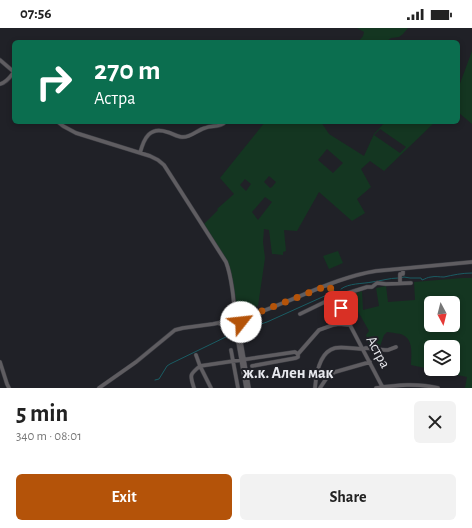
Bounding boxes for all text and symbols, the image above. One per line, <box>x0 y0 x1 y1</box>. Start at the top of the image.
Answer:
text: 07:56 <box>20 6 51 21</box>
icon: right <box>28 56 80 108</box>
text: 270 m <box>94 57 161 85</box>
text: Астра <box>94 90 135 108</box>
pin <box>324 291 358 325</box>
north arrow <box>424 296 460 332</box>
map controls <box>424 296 460 376</box>
icon: arrive <box>330 297 352 319</box>
position arrow <box>220 301 262 343</box>
street label: Астра <box>363 333 393 371</box>
button: layers <box>424 340 460 376</box>
district label: ж.к. Ален мак <box>243 365 334 381</box>
button: close <box>414 401 456 443</box>
text: 5 min <box>16 402 68 426</box>
text: 340 m · 08:01 <box>16 430 82 443</box>
button: Exit <box>16 474 232 520</box>
button: Share <box>240 474 456 520</box>

